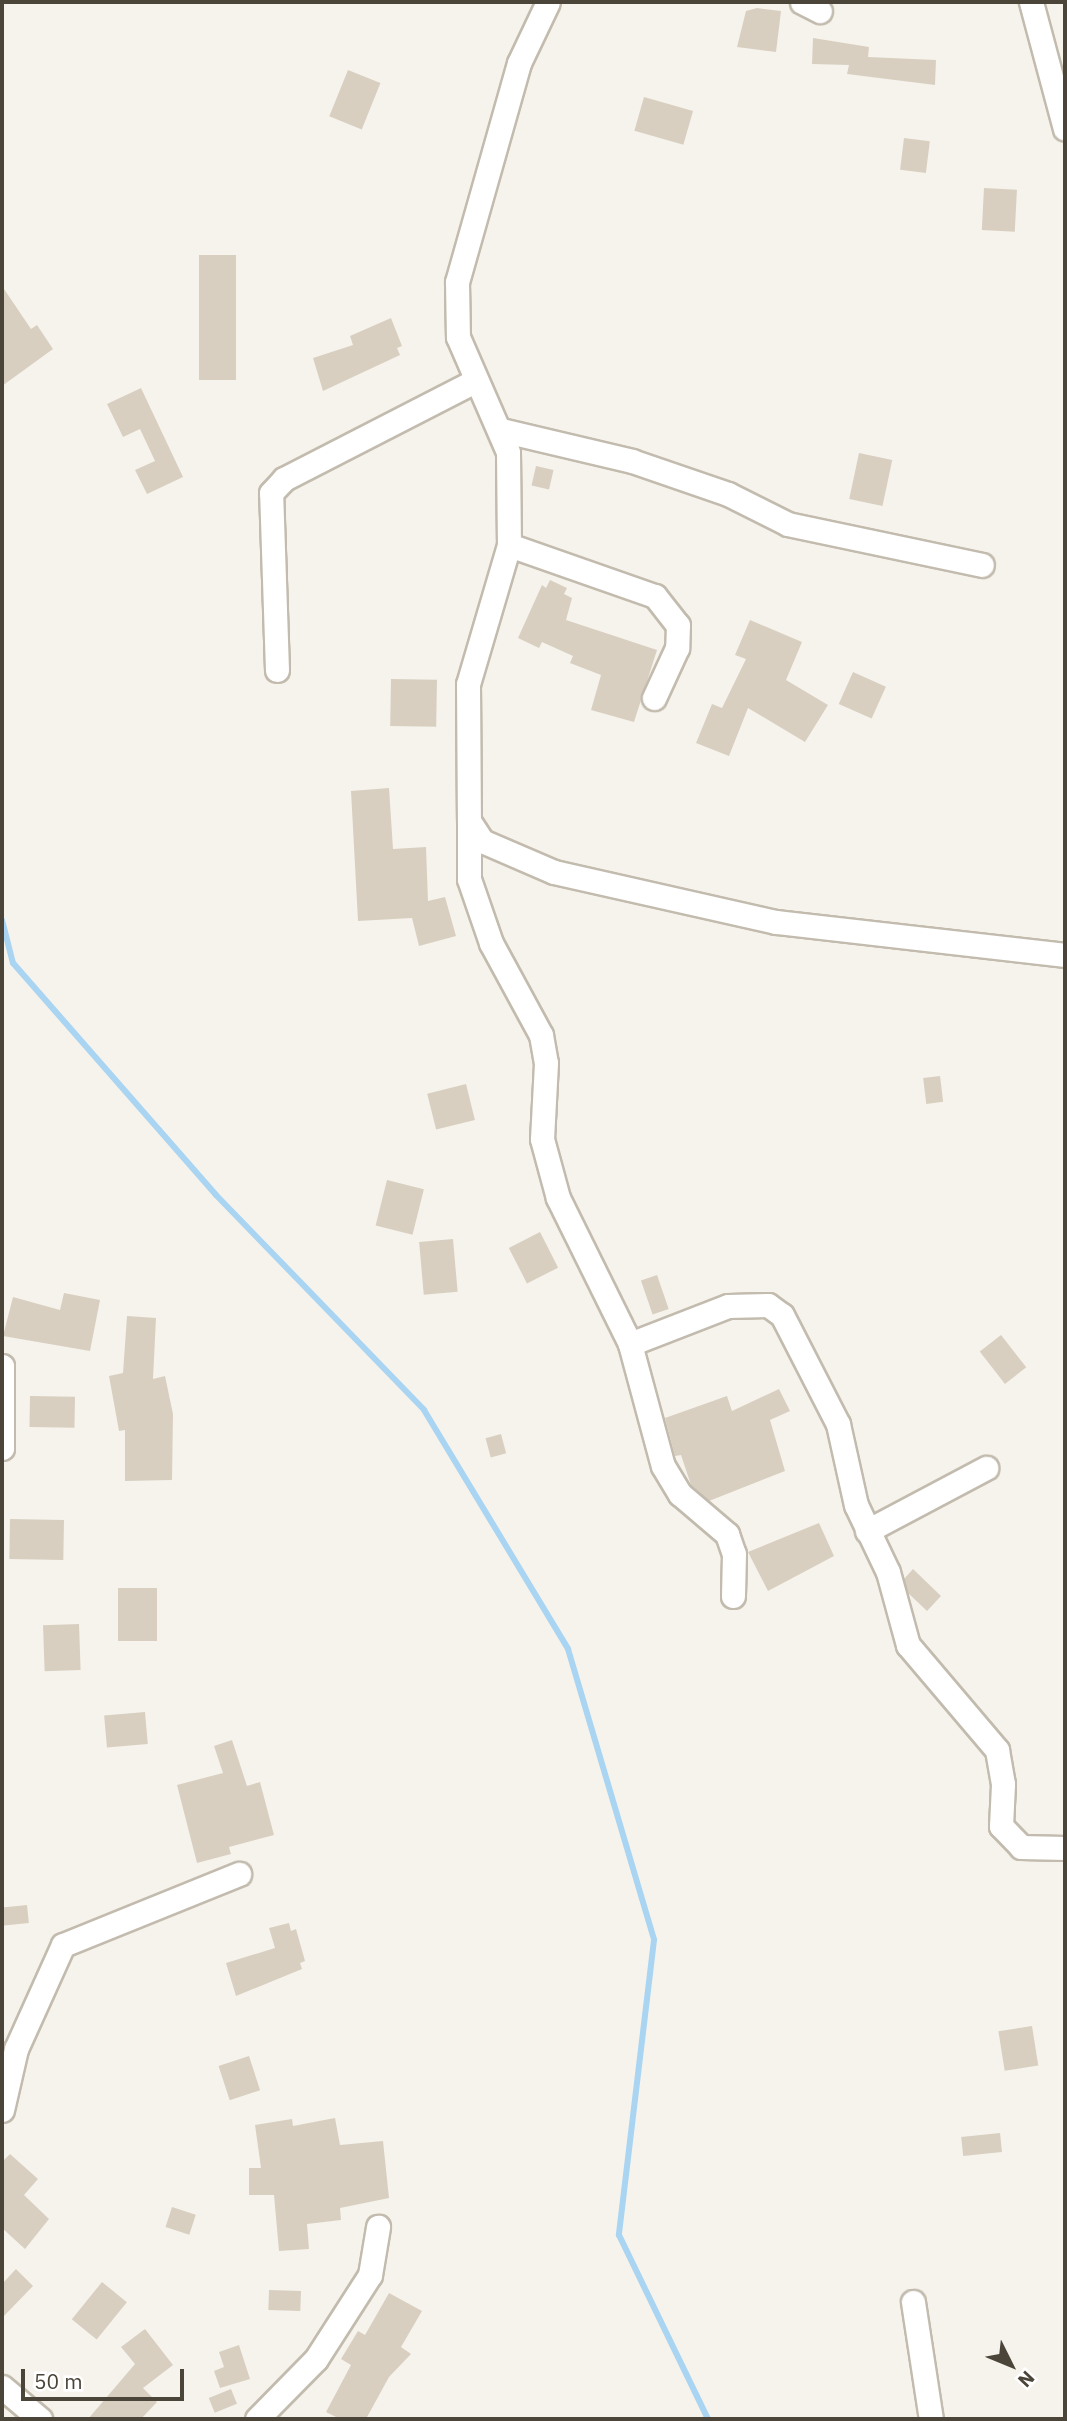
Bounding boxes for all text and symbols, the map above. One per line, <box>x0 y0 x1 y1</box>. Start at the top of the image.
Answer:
north arrow <box>976 2330 1046 2400</box>
scale bar <box>24 2354 187 2398</box>
text: N <box>1013 2366 1040 2393</box>
text: 50 m <box>34 2367 83 2395</box>

